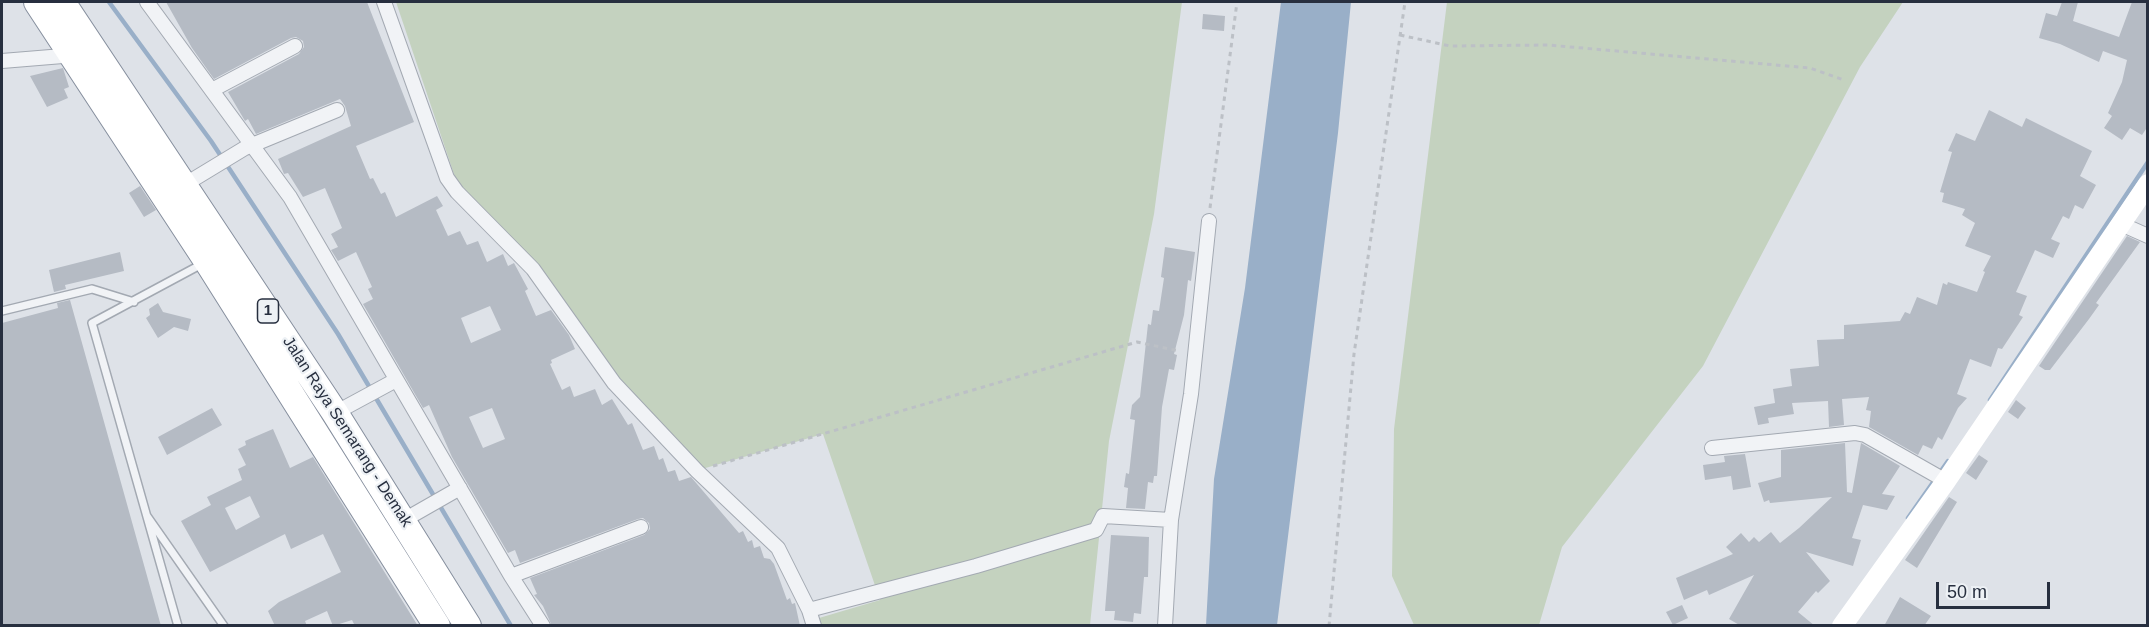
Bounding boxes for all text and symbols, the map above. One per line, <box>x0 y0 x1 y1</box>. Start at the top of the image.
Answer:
road number: 1 <box>258 299 278 323</box>
street label: Jalan Raya Semarang - Demak <box>278 333 416 531</box>
scale bar <box>1939 570 2053 608</box>
text: 50 m <box>1947 582 1987 602</box>

